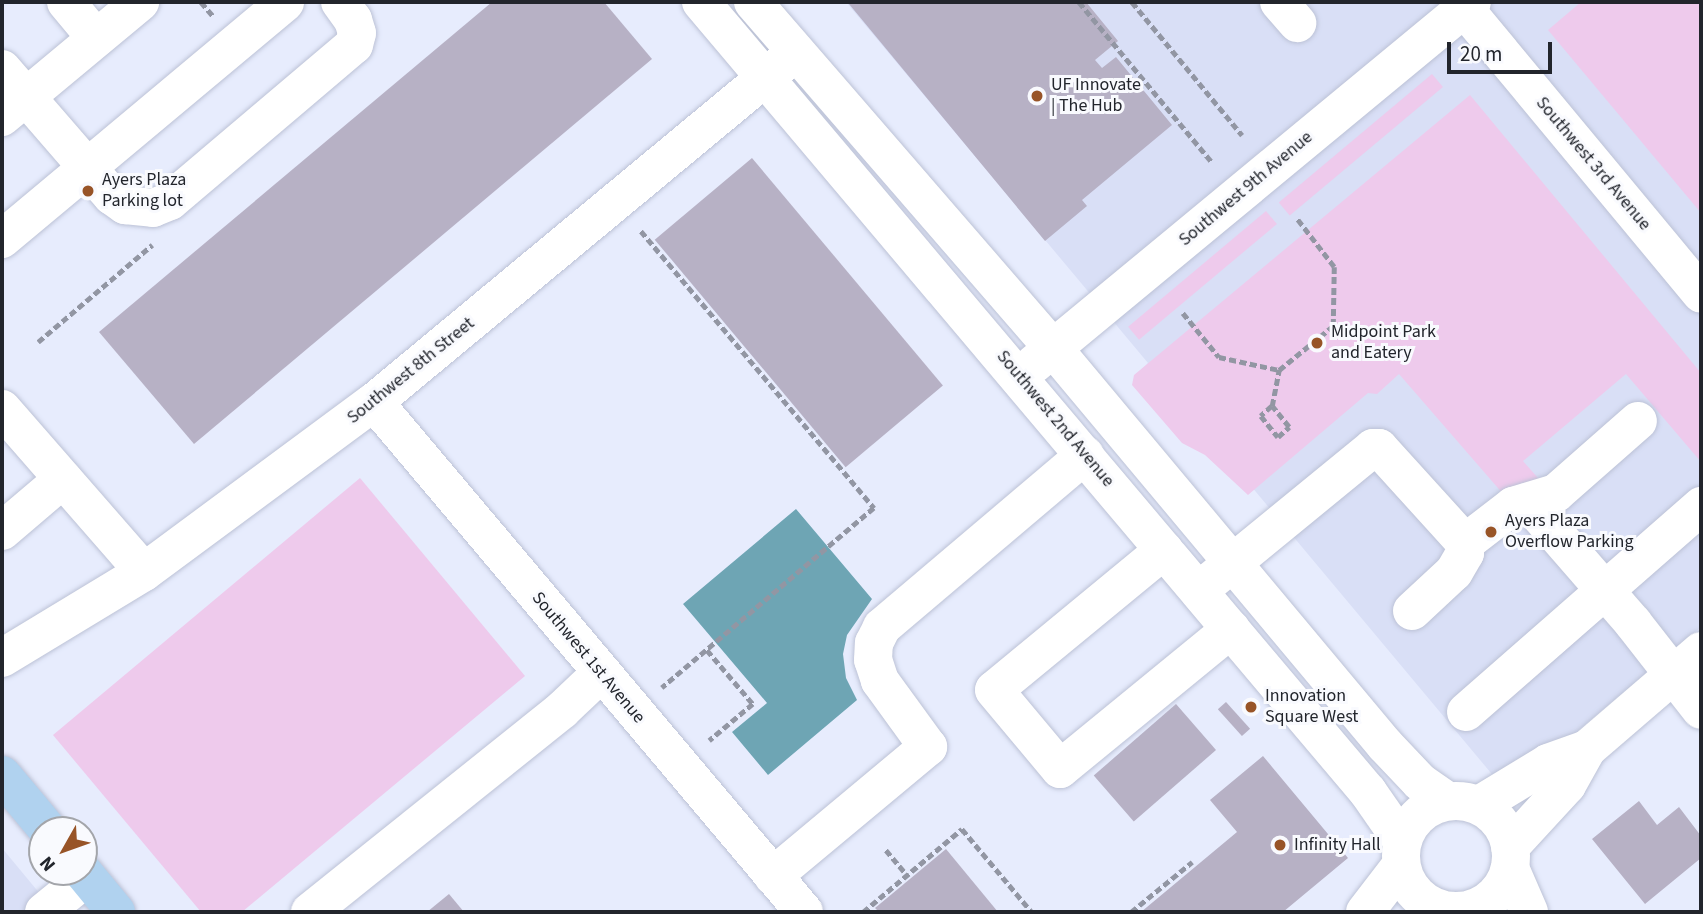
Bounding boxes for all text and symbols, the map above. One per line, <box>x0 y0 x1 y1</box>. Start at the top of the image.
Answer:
scale bar <box>1451 28 1556 72</box>
text: 20 m <box>1460 39 1502 69</box>
place label: UF Innovate | The Hub <box>1051 75 1141 118</box>
marker: UF Innovate | The Hub <box>1029 88 1045 104</box>
street label: Southwest 3rd Avenue <box>1531 93 1655 235</box>
street label: Southwest 9th Avenue <box>1175 127 1317 251</box>
place label: Ayers Plaza Parking lot <box>102 170 186 212</box>
marker: Ayers Plaza Parking lot <box>80 183 96 199</box>
street label: Southwest 8th Street <box>343 313 479 429</box>
place label: Midpoint Park and Eatery <box>1331 322 1436 364</box>
marker: Midpoint Park and Eatery <box>1309 335 1325 351</box>
street label: Southwest 2nd Avenue <box>992 346 1118 492</box>
place label: Ayers Plaza Overflow Parking <box>1505 511 1634 554</box>
marker: Ayers Plaza Overflow Parking <box>1483 524 1499 540</box>
street label: Southwest 1st Avenue <box>527 588 649 728</box>
place label: Innovation Square West <box>1265 686 1358 728</box>
marker: Innovation Square West <box>1243 699 1259 715</box>
north arrow <box>28 816 98 886</box>
place label: Infinity Hall <box>1294 834 1381 856</box>
marker: Infinity Hall <box>1272 837 1288 853</box>
text: N <box>34 850 62 877</box>

